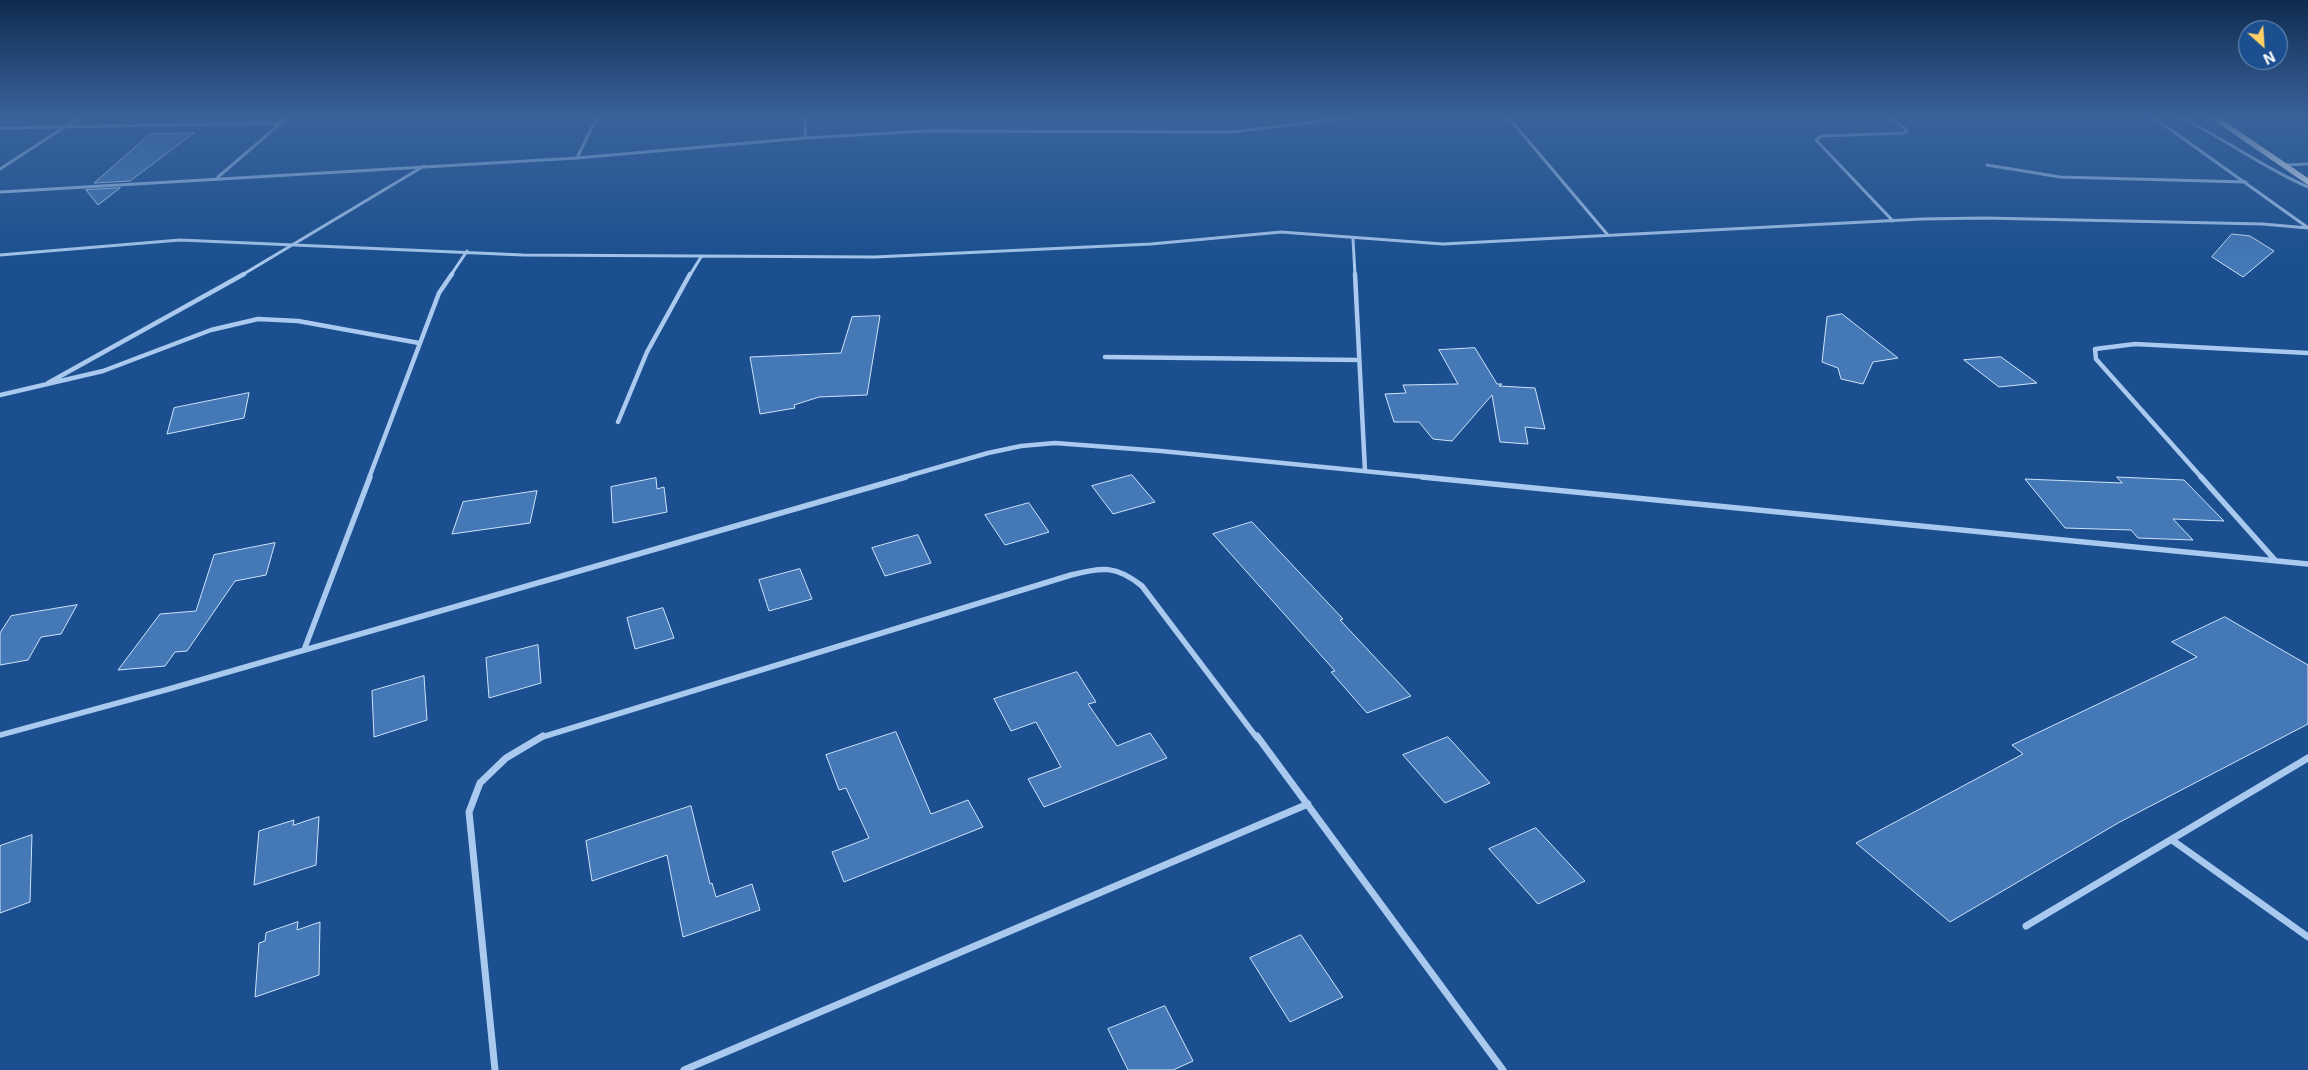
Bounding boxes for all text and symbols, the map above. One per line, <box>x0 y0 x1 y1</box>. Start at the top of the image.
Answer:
north arrow <box>2238 20 2288 70</box>
text: N <box>2261 48 2278 68</box>

